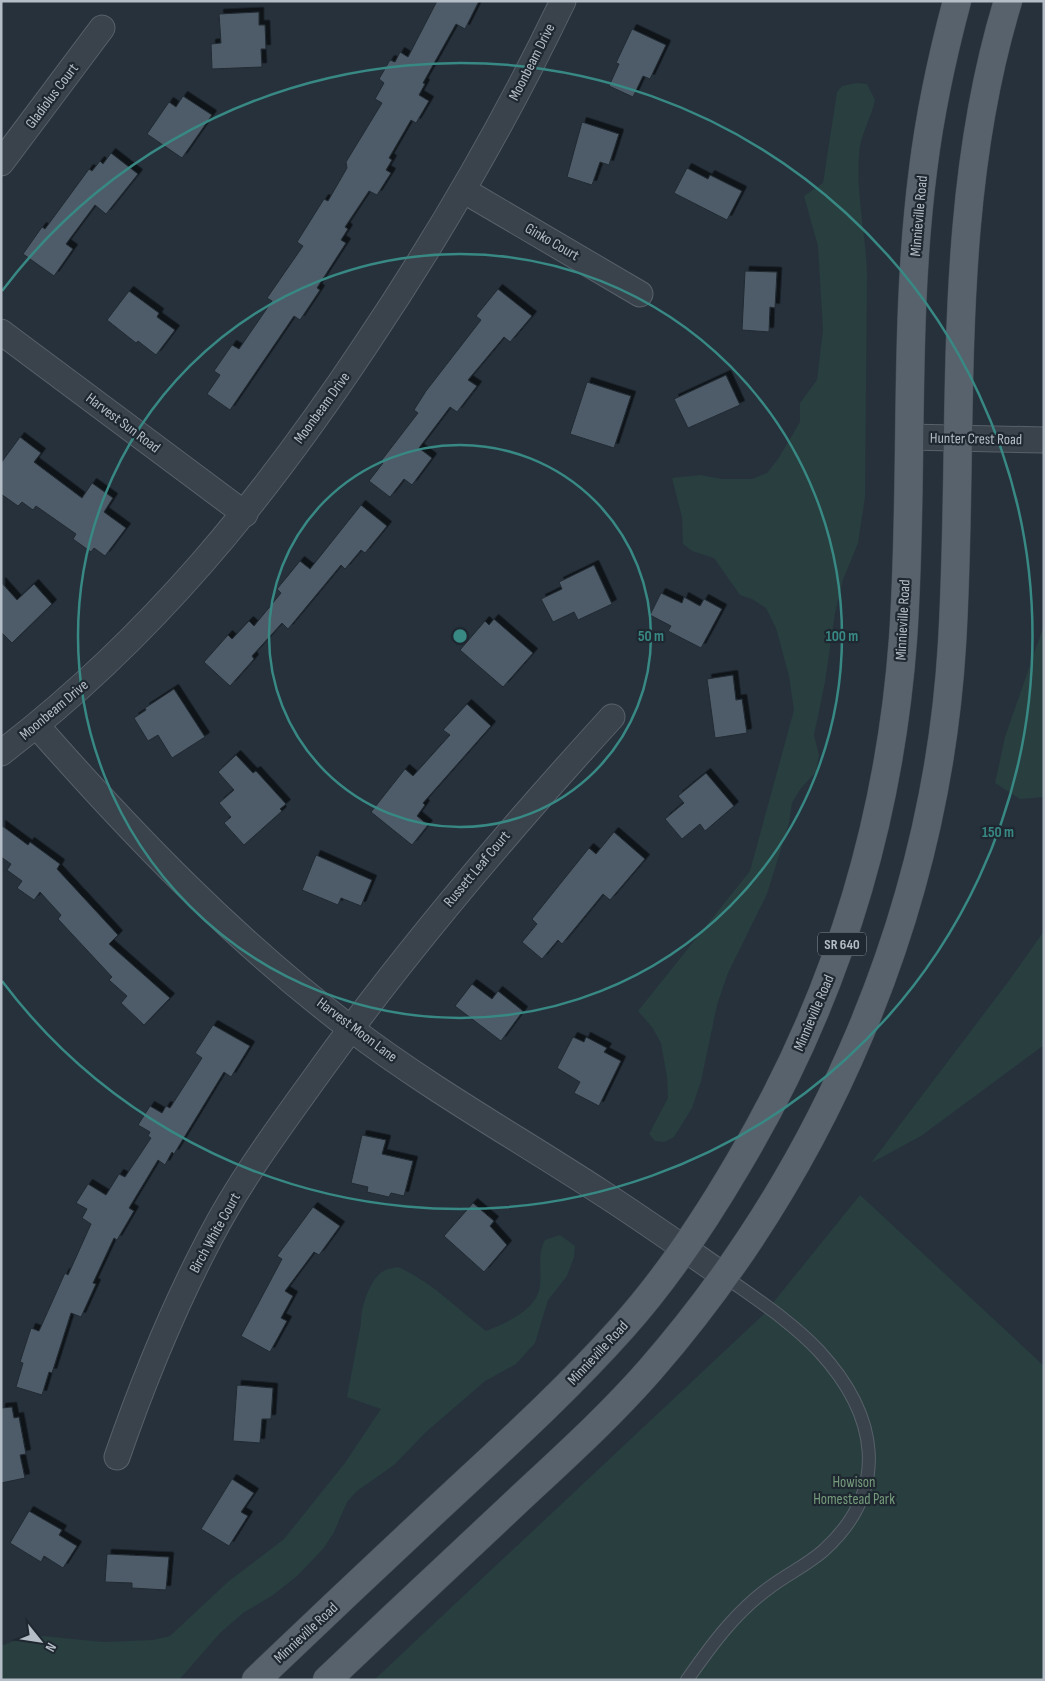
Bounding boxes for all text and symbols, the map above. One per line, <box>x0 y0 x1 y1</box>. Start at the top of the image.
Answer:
street label: Moonbeam Drive <box>504 20 560 104</box>
street label: Gladiolus Court <box>21 59 83 132</box>
street label: Minnieville Road <box>906 175 932 257</box>
street label: Ginko Court <box>521 219 583 265</box>
street label: Moonbeam Drive <box>290 368 354 448</box>
street label: Harvest Sun Road <box>82 389 164 457</box>
street label: Hunter Crest Road <box>930 429 1022 449</box>
street label: Minnieville Road <box>891 579 915 661</box>
centre of rings <box>451 627 469 645</box>
text: 50 m <box>638 627 664 646</box>
text: 100 m <box>826 627 858 646</box>
street label: Moonbeam Drive <box>16 676 92 744</box>
text: 150 m <box>982 823 1014 842</box>
street label: Russett Leaf Court <box>440 827 515 911</box>
road number: SR 640 <box>818 932 866 956</box>
street label: Minnieville Road <box>789 972 839 1054</box>
street label: Harvest Moon Lane <box>313 994 401 1066</box>
street label: Birch White Court <box>185 1189 245 1276</box>
street label: Minnieville Road <box>563 1317 633 1389</box>
park label: Howison Homestead Park <box>813 1473 895 1509</box>
street label: Minnieville Road <box>270 1598 342 1668</box>
north arrow <box>15 1616 65 1666</box>
text: N <box>42 1640 60 1655</box>

